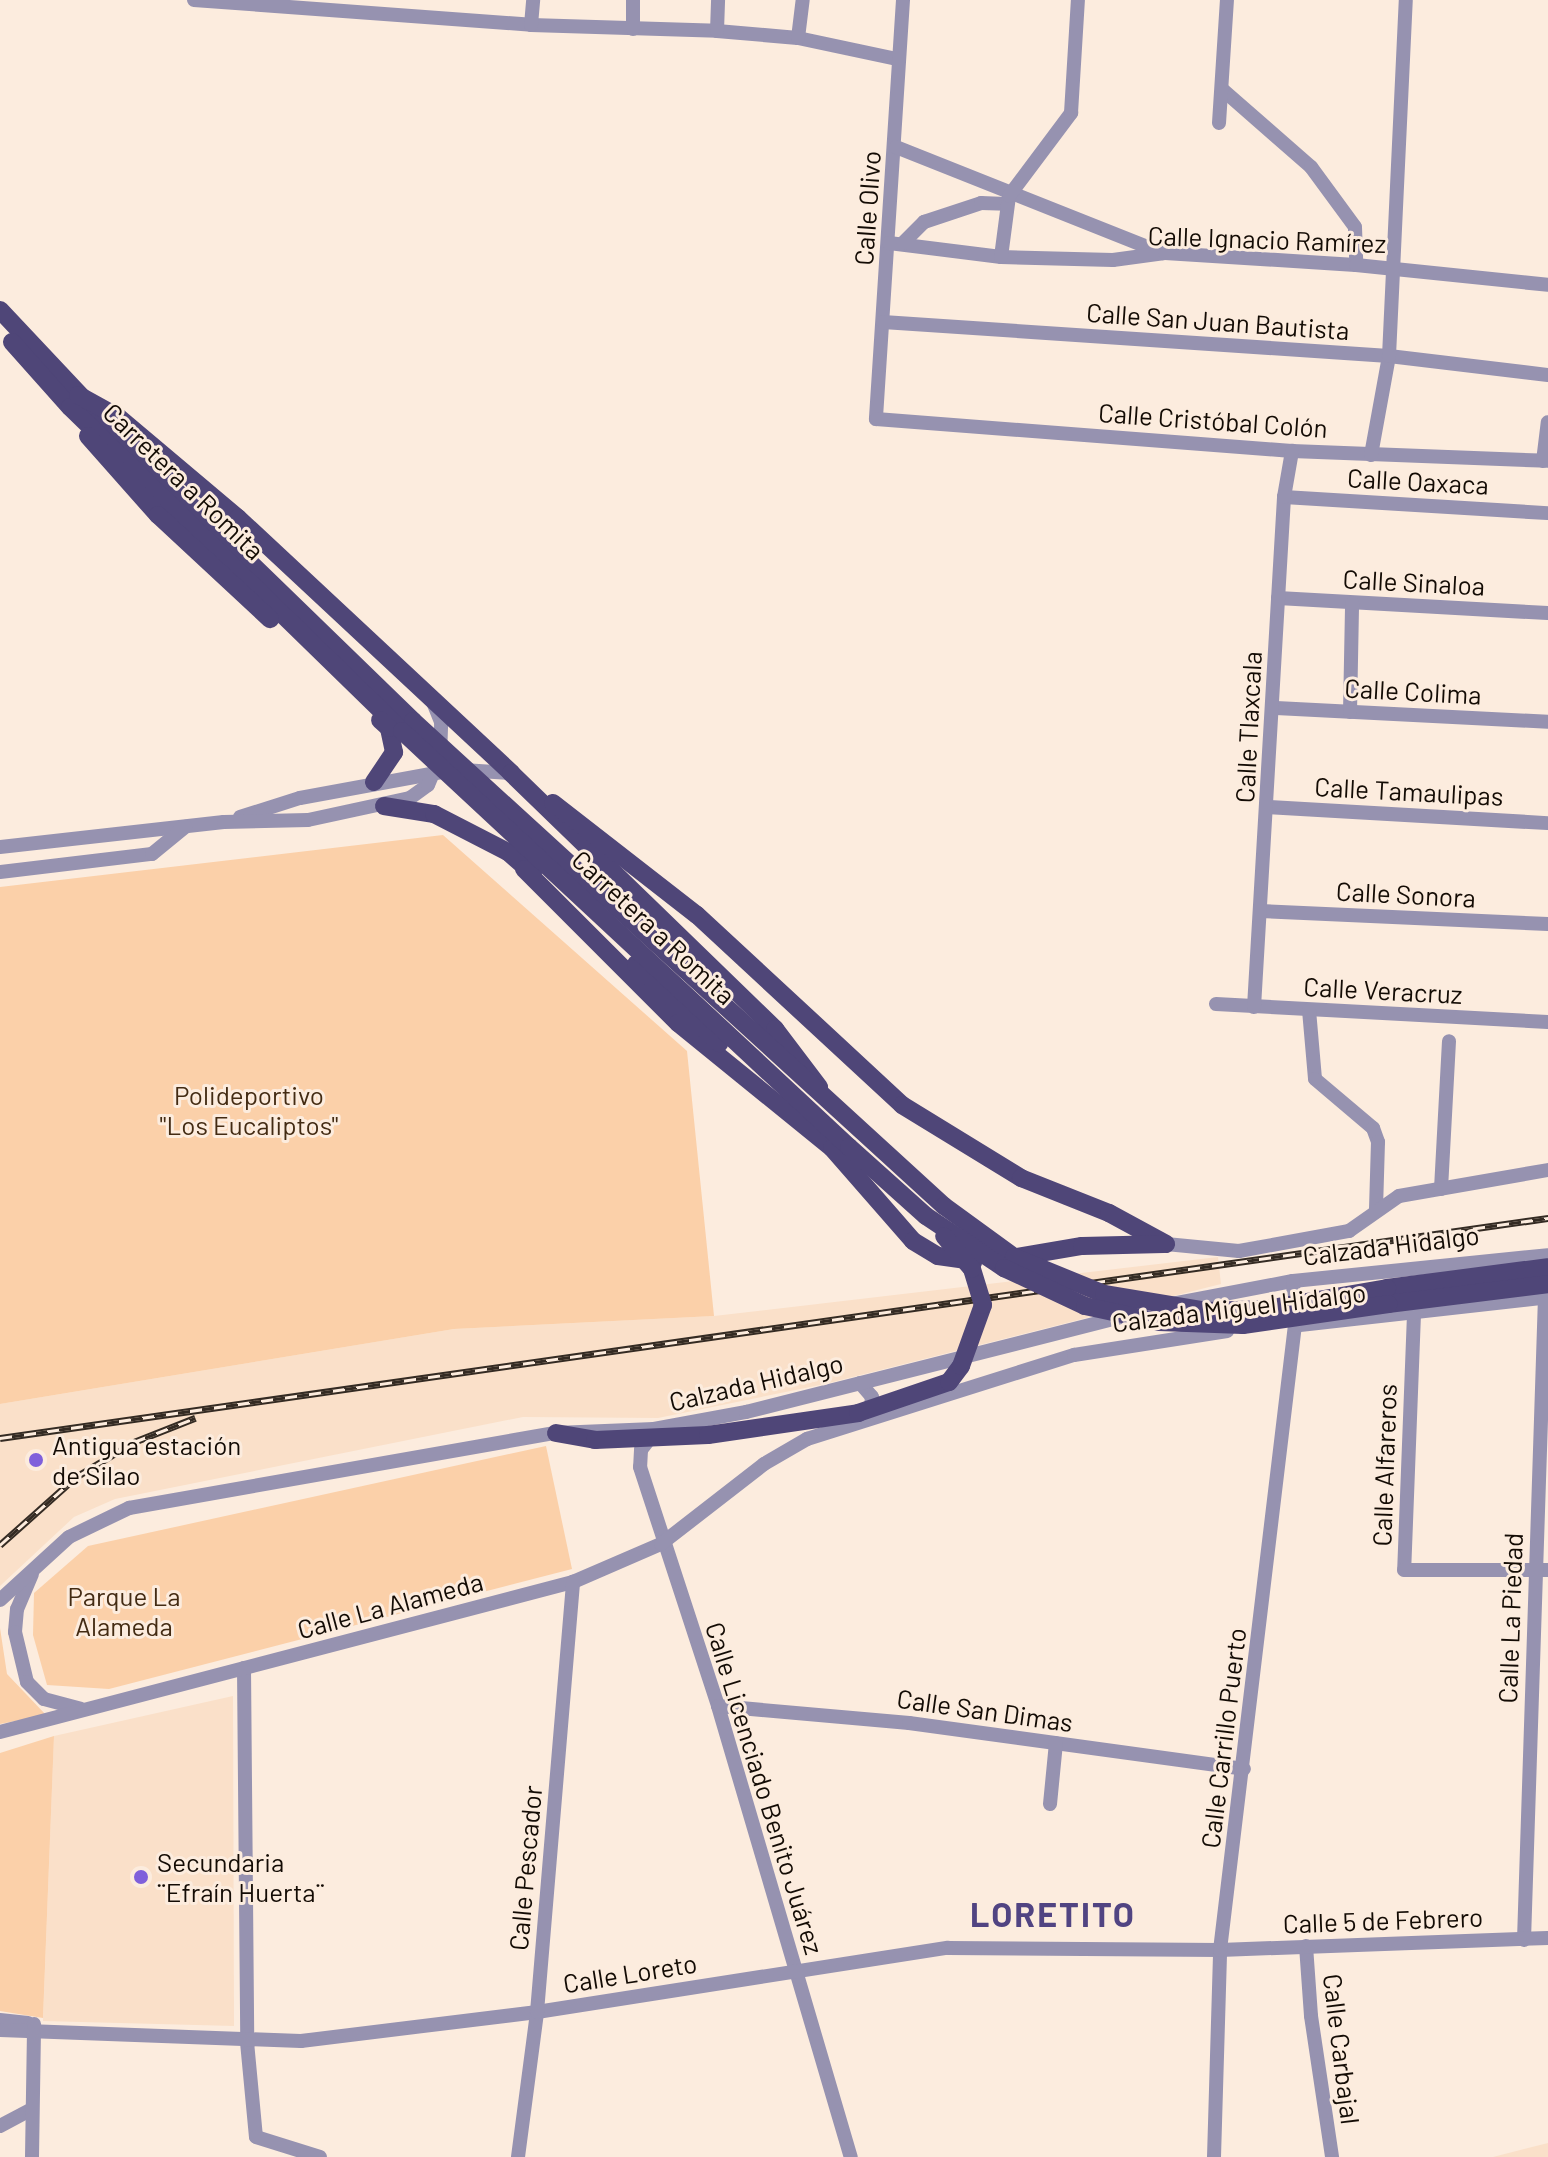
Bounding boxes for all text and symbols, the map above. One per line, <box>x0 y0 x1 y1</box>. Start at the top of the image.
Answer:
street label: Calle Olivo <box>847 150 887 266</box>
street label: Calle Ignacio Ramírez <box>1147 219 1387 259</box>
street label: Calle San Juan Bautista <box>1085 296 1351 346</box>
street label: Carretera a Romita <box>97 396 271 566</box>
street label: Calle Cristóbal Colón <box>1097 396 1329 444</box>
street label: Calle Oaxaca <box>1346 462 1490 500</box>
street label: Calle Sinaloa <box>1342 563 1486 601</box>
street label: Calle Tlaxcala <box>1228 650 1268 804</box>
street label: Calle Colima <box>1344 672 1482 710</box>
street label: Calle Tamaulipas <box>1314 770 1504 812</box>
street label: Carretera a Romita <box>566 843 742 1011</box>
street label: Calle Sonora <box>1335 875 1477 913</box>
street label: Calle Veracruz <box>1303 970 1463 1010</box>
park label: Polideportivo "Los Eucaliptos" <box>160 1079 338 1140</box>
street label: Calzada Hidalgo <box>1301 1219 1481 1271</box>
street label: Calzada Miguel Hidalgo <box>1110 1276 1368 1338</box>
street label: Calzada Hidalgo <box>666 1347 846 1417</box>
street label: Calle Alfareros <box>1366 1383 1402 1547</box>
place label: Antigua estación de Silao <box>52 1429 241 1490</box>
marker: Antigua estación de Silao <box>27 1451 45 1469</box>
street label: Calle La Piedad <box>1491 1532 1529 1704</box>
street label: Calle La Alameda <box>294 1565 486 1645</box>
park label: Parque La Alameda <box>67 1580 181 1642</box>
street label: Calle Licenciado Benito Juárez <box>700 1618 830 1958</box>
street label: Calle Carrillo Puerto <box>1194 1626 1252 1850</box>
street label: Calle San Dimas <box>895 1682 1075 1738</box>
street label: Calle Pescador <box>502 1784 548 1952</box>
place label: Secundaria ¨Efraín Huerta¨ <box>157 1846 325 1908</box>
marker: Secundaria ¨Efraín Huerta¨ <box>132 1868 150 1886</box>
district label: LORETITO <box>970 1894 1136 1934</box>
street label: Calle 5 de Febrero <box>1282 1901 1484 1939</box>
street label: Calle Loreto <box>561 1947 699 1999</box>
street label: Calle Carbajal <box>1317 1972 1367 2126</box>

